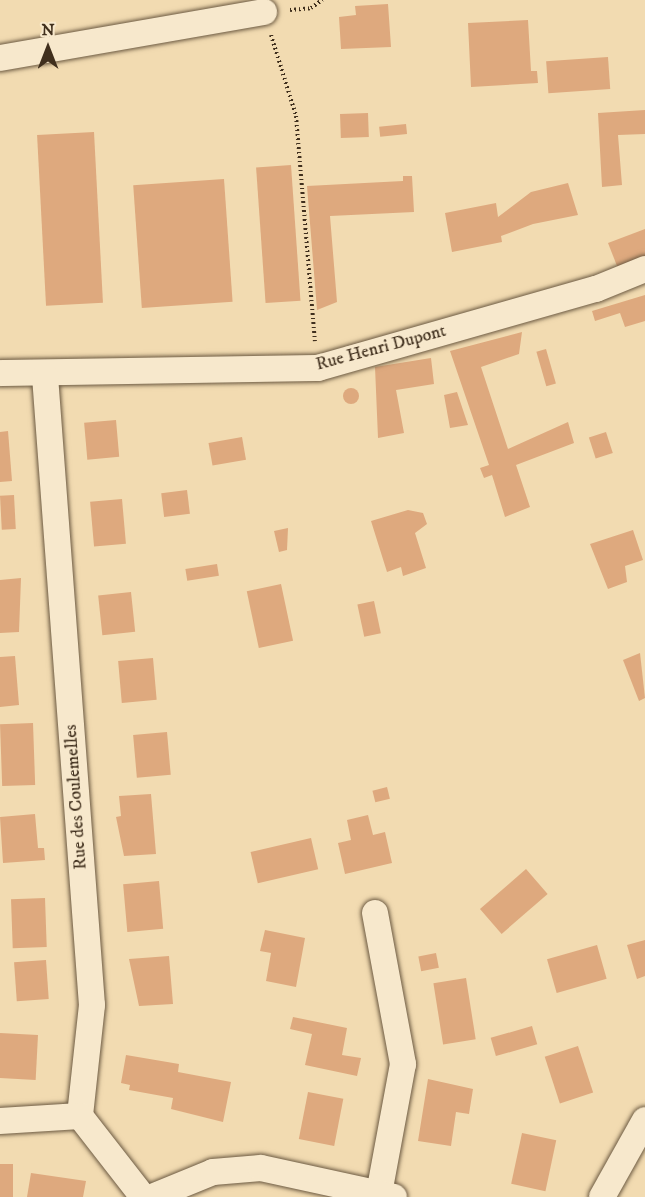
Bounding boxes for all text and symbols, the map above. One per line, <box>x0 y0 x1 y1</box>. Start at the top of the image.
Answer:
north arrow <box>18 18 78 78</box>
text: N <box>41 20 55 40</box>
street label: Rue Henri Dupont <box>314 320 448 376</box>
street label: Rue des Coulemelles <box>60 724 92 870</box>

